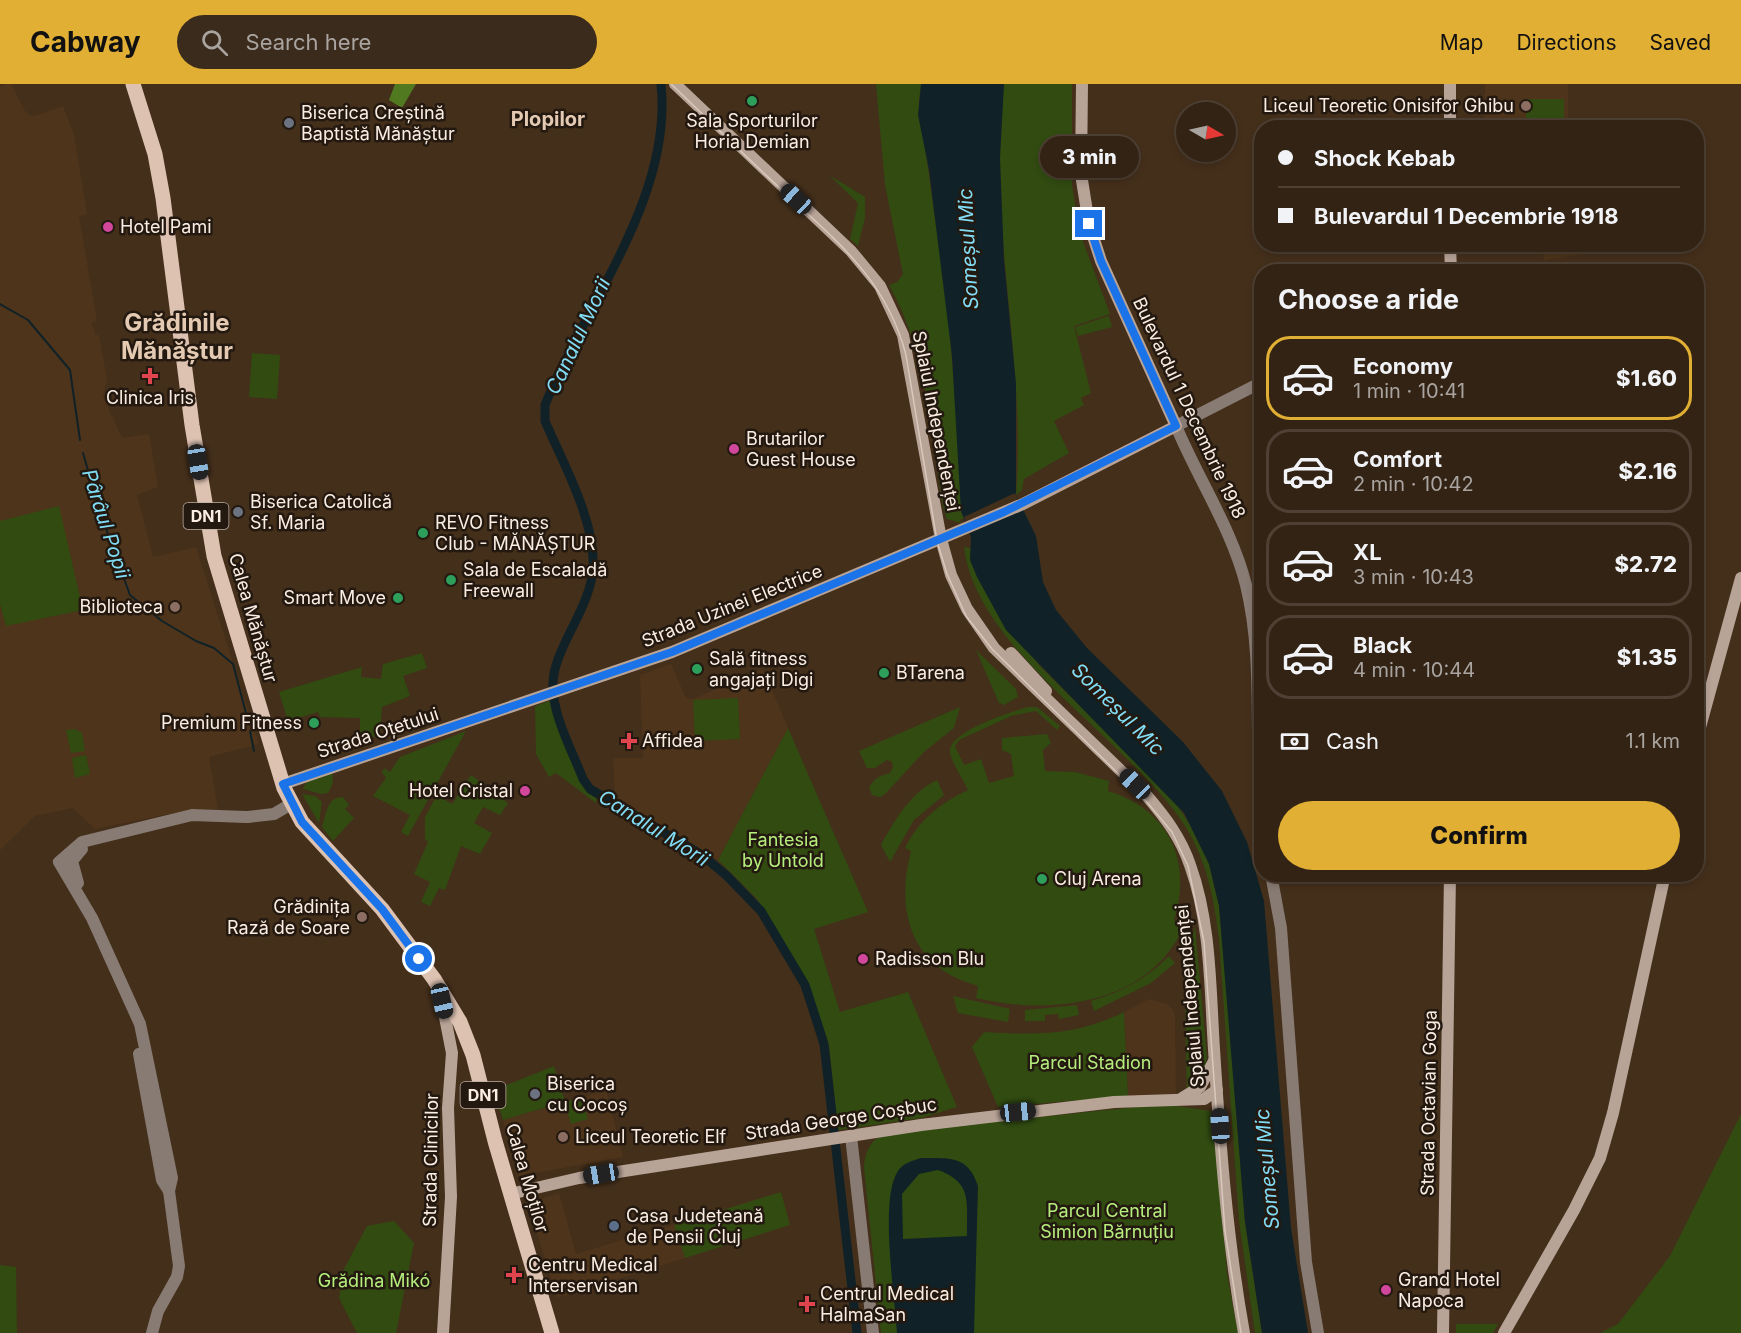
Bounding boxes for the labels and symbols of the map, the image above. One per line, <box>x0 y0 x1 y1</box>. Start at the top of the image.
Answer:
marker: Sala Sporturilor Horia Demian <box>745 94 759 108</box>
place label: Liceul Teoretic Onisifor Ghibu <box>1263 95 1514 116</box>
marker: Liceul Teoretic Onisifor Ghibu <box>1519 99 1533 113</box>
place label: Biserica Creștină Baptistă Mănăștur <box>301 102 455 145</box>
north arrow <box>1176 102 1236 162</box>
district label: Plopilor <box>511 107 585 131</box>
place label: Sala Sporturilor Horia Demian <box>686 110 818 152</box>
marker: Biserica Creștină Baptistă Mănăștur <box>282 116 296 130</box>
callout: 3 min <box>1040 137 1138 179</box>
car <box>777 180 815 218</box>
water label: Someșul Mic <box>953 188 983 310</box>
route end <box>1075 210 1102 237</box>
place label: Hotel Pami <box>120 216 212 237</box>
marker: Hotel Pami <box>101 220 115 234</box>
water label: Canalul Morii <box>541 273 616 398</box>
street label: Bulevardul 1 Decembrie 1918 <box>1129 294 1250 522</box>
district label: Grădinile Mănăștur <box>121 308 233 365</box>
street label: Splaiul Independenței <box>908 329 964 513</box>
marker: Clinica Iris <box>141 367 159 385</box>
place label: Clinica Iris <box>106 387 194 408</box>
place label: Brutarilor Guest House <box>746 428 856 470</box>
marker: Brutarilor Guest House <box>727 442 741 456</box>
car <box>186 443 210 481</box>
water label: Pârâul Popii <box>77 466 135 583</box>
place label: Biserica Catolică Sf. Maria <box>250 491 392 533</box>
road number: DN1 <box>184 503 228 529</box>
marker: Biserica Catolică Sf. Maria <box>231 505 245 519</box>
place label: REVO Fitness Club - MĂNĂȘTUR <box>435 512 596 555</box>
marker: REVO Fitness Club - MĂNĂȘTUR <box>416 526 430 540</box>
street label: Calea Mănăștur <box>224 551 282 685</box>
place label: Sala de Escaladă Freewall <box>463 559 607 601</box>
street label: Strada Uzinei Electrice <box>639 560 825 651</box>
marker: Sala de Escaladă Freewall <box>444 573 458 587</box>
place label: Smart Move <box>284 587 386 608</box>
marker: Smart Move <box>391 591 405 605</box>
place label: Biblioteca <box>80 596 163 617</box>
marker: Biblioteca <box>168 600 182 614</box>
place label: Sală fitness angajați Digi <box>709 648 813 691</box>
water label: Someșul Mic <box>1067 658 1169 760</box>
marker: Sală fitness angajați Digi <box>690 662 704 676</box>
place label: BTarena <box>896 662 965 683</box>
marker: BTarena <box>877 666 891 680</box>
street label: Strada Oțetului <box>314 703 442 763</box>
place label: Premium Fitness <box>161 712 302 733</box>
marker: Premium Fitness <box>307 716 321 730</box>
place label: Affidea <box>642 730 703 751</box>
marker: Affidea <box>620 732 638 750</box>
car <box>1116 765 1154 803</box>
place label: Hotel Cristal <box>409 780 513 801</box>
marker: Hotel Cristal <box>518 784 532 798</box>
water label: Canalul Morii <box>594 785 715 872</box>
park label: Fantesia by Untold <box>742 829 824 871</box>
place label: Cluj Arena <box>1054 868 1142 889</box>
marker: Cluj Arena <box>1035 872 1049 886</box>
place label: Grădinița Rază de Soare <box>227 896 350 938</box>
street label: Splaiul Independenței <box>1171 904 1209 1088</box>
marker: Grădinița Rază de Soare <box>355 910 369 924</box>
route start <box>405 945 432 972</box>
place label: Radisson Blu <box>875 948 984 969</box>
marker: Radisson Blu <box>856 952 870 966</box>
car <box>429 981 455 1021</box>
street label: Strada Octavian Goga <box>1416 1010 1441 1196</box>
park label: Parcul Stadion <box>1029 1052 1151 1073</box>
place label: Biserica cu Cocoș <box>547 1073 628 1116</box>
road number: DN1 <box>460 1082 506 1108</box>
marker: Biserica cu Cocoș <box>528 1087 542 1101</box>
street label: Strada Clinicilor <box>419 1093 442 1227</box>
street label: Strada George Coșbuc <box>744 1093 938 1145</box>
car <box>999 1101 1037 1123</box>
car <box>1210 1107 1230 1145</box>
water label: Someșul Mic <box>1250 1108 1284 1230</box>
street label: Calea Moților <box>501 1121 553 1235</box>
place label: Liceul Teoretic Elf <box>575 1126 727 1147</box>
marker: Liceul Teoretic Elf <box>556 1130 570 1144</box>
car <box>582 1162 620 1186</box>
park label: Parcul Central Simion Bărnuțiu <box>1040 1200 1174 1243</box>
place label: Casa Județeană de Pensii Cluj <box>626 1205 764 1247</box>
marker: Casa Județeană de Pensii Cluj <box>607 1219 621 1233</box>
place label: Centru Medical Interservisan <box>528 1254 658 1296</box>
marker: Centru Medical Interservisan <box>505 1266 523 1284</box>
place label: Grand Hotel Napoca <box>1398 1269 1500 1311</box>
park label: Grădina Mikó <box>318 1270 430 1291</box>
place label: Centrul Medical HalmaSan <box>820 1283 954 1325</box>
marker: Grand Hotel Napoca <box>1379 1283 1393 1297</box>
marker: Centrul Medical HalmaSan <box>798 1295 816 1313</box>

